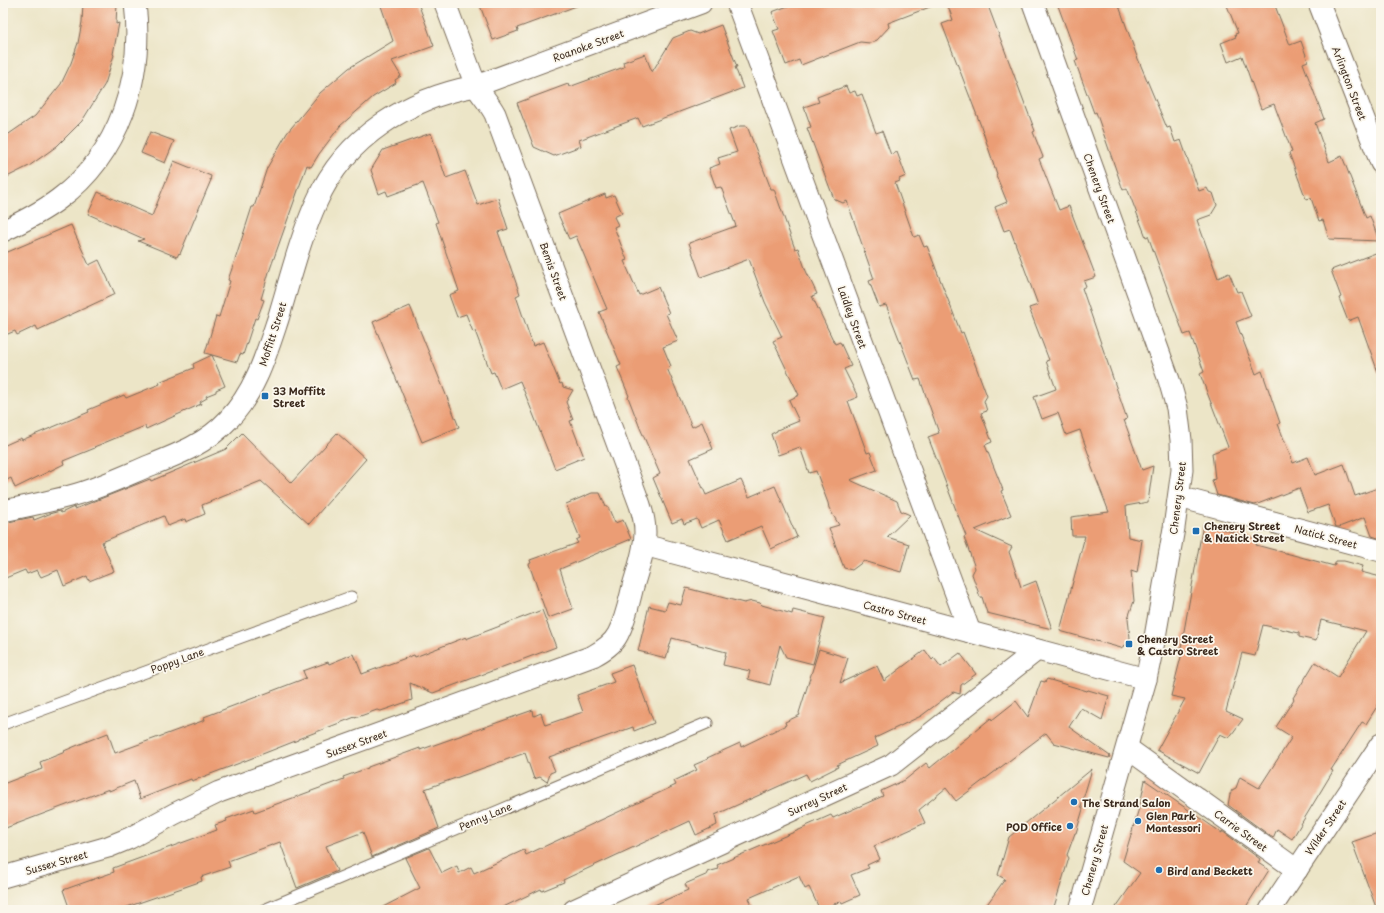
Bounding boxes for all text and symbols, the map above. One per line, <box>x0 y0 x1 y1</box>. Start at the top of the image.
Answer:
street label: Roanoke Street <box>550 25 626 65</box>
street label: Arlington Street <box>1329 44 1371 122</box>
street label: Chenery Street <box>1080 151 1120 225</box>
street label: Bemis Street <box>537 240 571 302</box>
street label: Laidley Street <box>835 284 871 350</box>
street label: Moffitt Street <box>255 300 289 368</box>
place label: 33 Moffitt Street <box>273 383 326 410</box>
marker: 33 Moffitt Street <box>260 391 270 401</box>
street label: Chenery Street <box>1165 461 1189 535</box>
place label: Chenery Street & Natick Street <box>1204 518 1285 545</box>
street label: Natick Street <box>1293 520 1359 552</box>
marker: Chenery Street & Natick Street <box>1191 526 1201 536</box>
street label: Castro Street <box>862 596 928 628</box>
place label: Chenery Street & Castro Street <box>1137 631 1219 658</box>
marker: Chenery Street & Castro Street <box>1124 639 1134 649</box>
street label: Poppy Lane <box>148 643 206 677</box>
street label: Sussex Street <box>323 725 389 761</box>
street label: Surrey Street <box>785 779 849 819</box>
place label: The Strand Salon <box>1082 795 1171 810</box>
street label: Wilder Street <box>1301 796 1349 858</box>
marker: The Strand Salon <box>1069 797 1079 807</box>
street label: Penny Lane <box>456 798 514 834</box>
street label: Carrie Street <box>1211 805 1271 855</box>
place label: Glen Park Montessori <box>1146 808 1201 835</box>
marker: Glen Park Montessori <box>1133 816 1143 826</box>
place label: POD Office <box>1006 819 1063 834</box>
marker: POD Office <box>1065 821 1075 831</box>
street label: Chenery Street <box>1077 823 1111 897</box>
street label: Sussex Street <box>23 846 89 878</box>
place label: Bird and Beckett <box>1167 863 1253 878</box>
marker: Bird and Beckett <box>1154 865 1164 875</box>

